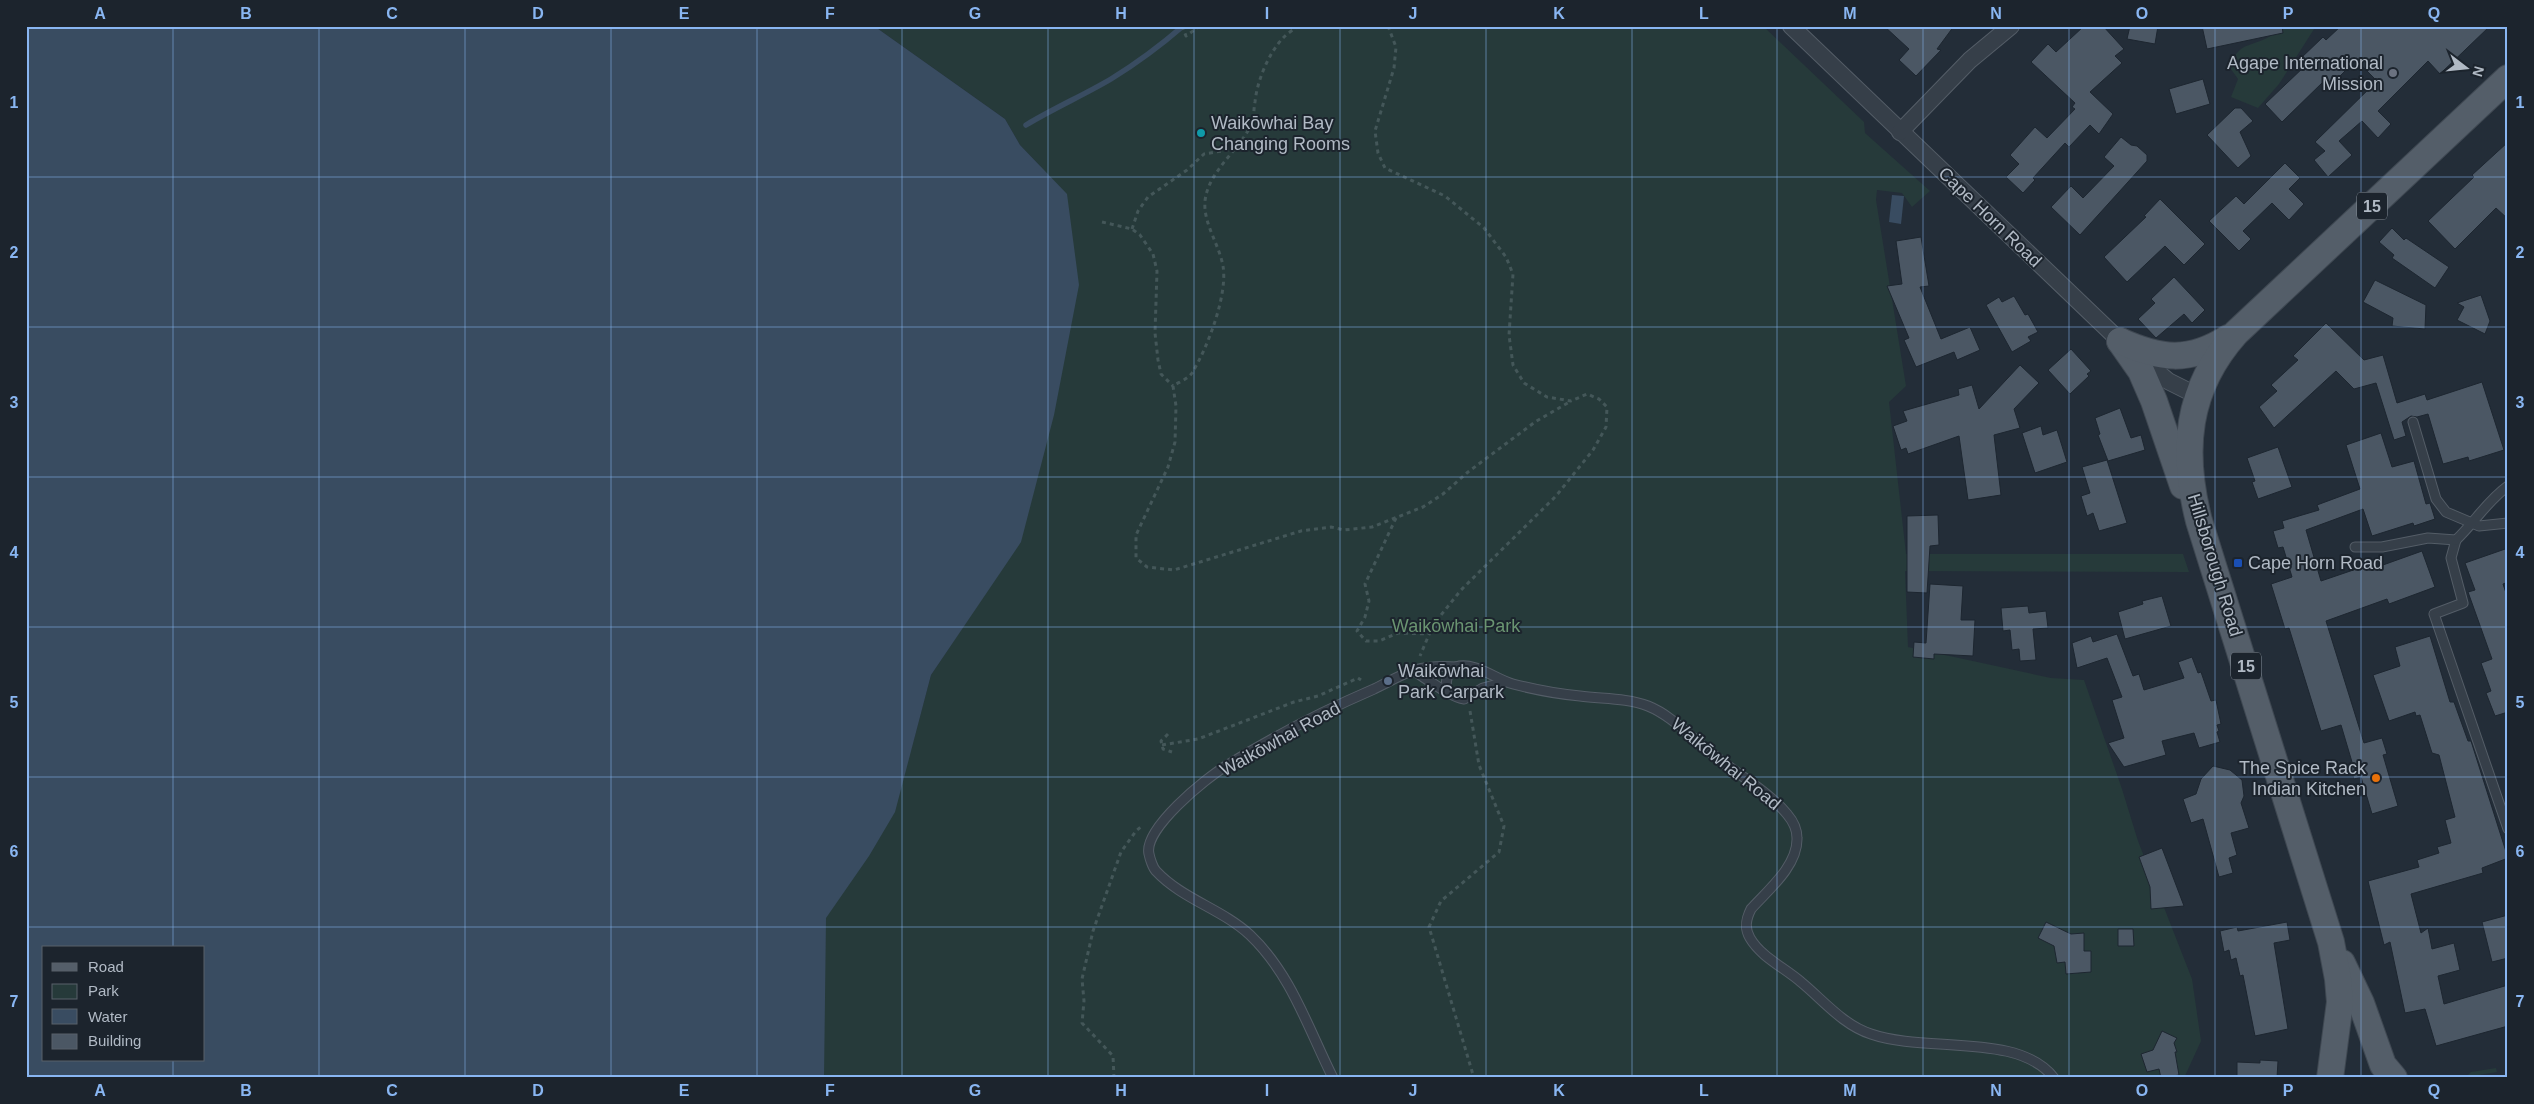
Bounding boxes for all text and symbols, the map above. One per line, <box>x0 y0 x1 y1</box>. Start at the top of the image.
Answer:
text: A <box>94 5 106 22</box>
text: B <box>240 5 252 22</box>
text: C <box>386 5 398 22</box>
text: D <box>532 5 544 22</box>
text: E <box>679 5 690 22</box>
text: F <box>825 5 835 22</box>
text: G <box>969 5 981 22</box>
text: H <box>1115 5 1127 22</box>
text: I <box>1265 5 1269 22</box>
text: J <box>1409 5 1417 22</box>
text: K <box>1553 5 1565 22</box>
text: L <box>1699 5 1709 22</box>
text: M <box>1843 5 1857 22</box>
text: N <box>1990 5 2002 22</box>
text: O <box>2136 5 2148 22</box>
text: P <box>2283 5 2294 22</box>
text: Q <box>2428 5 2440 22</box>
north arrow <box>2442 42 2492 92</box>
place label: Agape International Mission <box>2227 53 2383 94</box>
text: N <box>2469 65 2488 79</box>
marker: Agape International Mission <box>2387 67 2399 79</box>
text: 1 <box>10 94 19 111</box>
text: 1 <box>2516 94 2525 111</box>
place label: Waikōwhai Bay Changing Rooms <box>1211 113 1350 154</box>
marker: Waikōwhai Bay Changing Rooms <box>1195 127 1207 139</box>
street label: Cape Horn Road <box>1934 163 2046 271</box>
road number: 15 <box>2357 192 2387 220</box>
text: 2 <box>10 244 19 261</box>
text: 2 <box>2516 244 2525 261</box>
text: 3 <box>10 394 19 411</box>
text: 3 <box>2516 394 2525 411</box>
street label: Hillsborough Road <box>2184 491 2246 639</box>
text: 4 <box>10 544 19 561</box>
text: 4 <box>2516 544 2525 561</box>
place label: Cape Horn Road <box>2248 553 2383 573</box>
marker: Cape Horn Road <box>2232 557 2244 569</box>
park label: Waikōwhai Park <box>1392 616 1521 636</box>
road number: 15 <box>2231 652 2261 679</box>
place label: Waikōwhai Park Carpark <box>1398 661 1505 702</box>
marker: Waikōwhai Park Carpark <box>1382 675 1394 687</box>
text: 5 <box>10 694 19 711</box>
text: 5 <box>2516 694 2525 711</box>
street label: Waikōwhai Road <box>1216 698 1344 780</box>
street label: Waikōwhai Road <box>1667 714 1785 814</box>
place label: The Spice Rack Indian Kitchen <box>2239 758 2367 799</box>
marker: The Spice Rack Indian Kitchen <box>2370 772 2382 784</box>
text: 6 <box>10 843 19 860</box>
text: 6 <box>2516 843 2525 860</box>
legend <box>42 946 205 1062</box>
text: Road <box>88 958 124 975</box>
text: Park <box>88 982 119 999</box>
text: 7 <box>10 993 19 1010</box>
text: 7 <box>2516 993 2525 1010</box>
text: Water <box>88 1008 127 1025</box>
text: Building <box>88 1032 141 1049</box>
text: A <box>94 1082 106 1099</box>
text: B <box>240 1082 252 1099</box>
text: C <box>386 1082 398 1099</box>
text: D <box>532 1082 544 1099</box>
text: E <box>679 1082 690 1099</box>
text: F <box>825 1082 835 1099</box>
text: G <box>969 1082 981 1099</box>
text: H <box>1115 1082 1127 1099</box>
text: I <box>1265 1082 1269 1099</box>
text: J <box>1409 1082 1417 1099</box>
text: K <box>1553 1082 1565 1099</box>
text: L <box>1699 1082 1709 1099</box>
text: M <box>1843 1082 1857 1099</box>
text: N <box>1990 1082 2002 1099</box>
text: O <box>2136 1082 2148 1099</box>
text: P <box>2283 1082 2294 1099</box>
text: Q <box>2428 1082 2440 1099</box>

